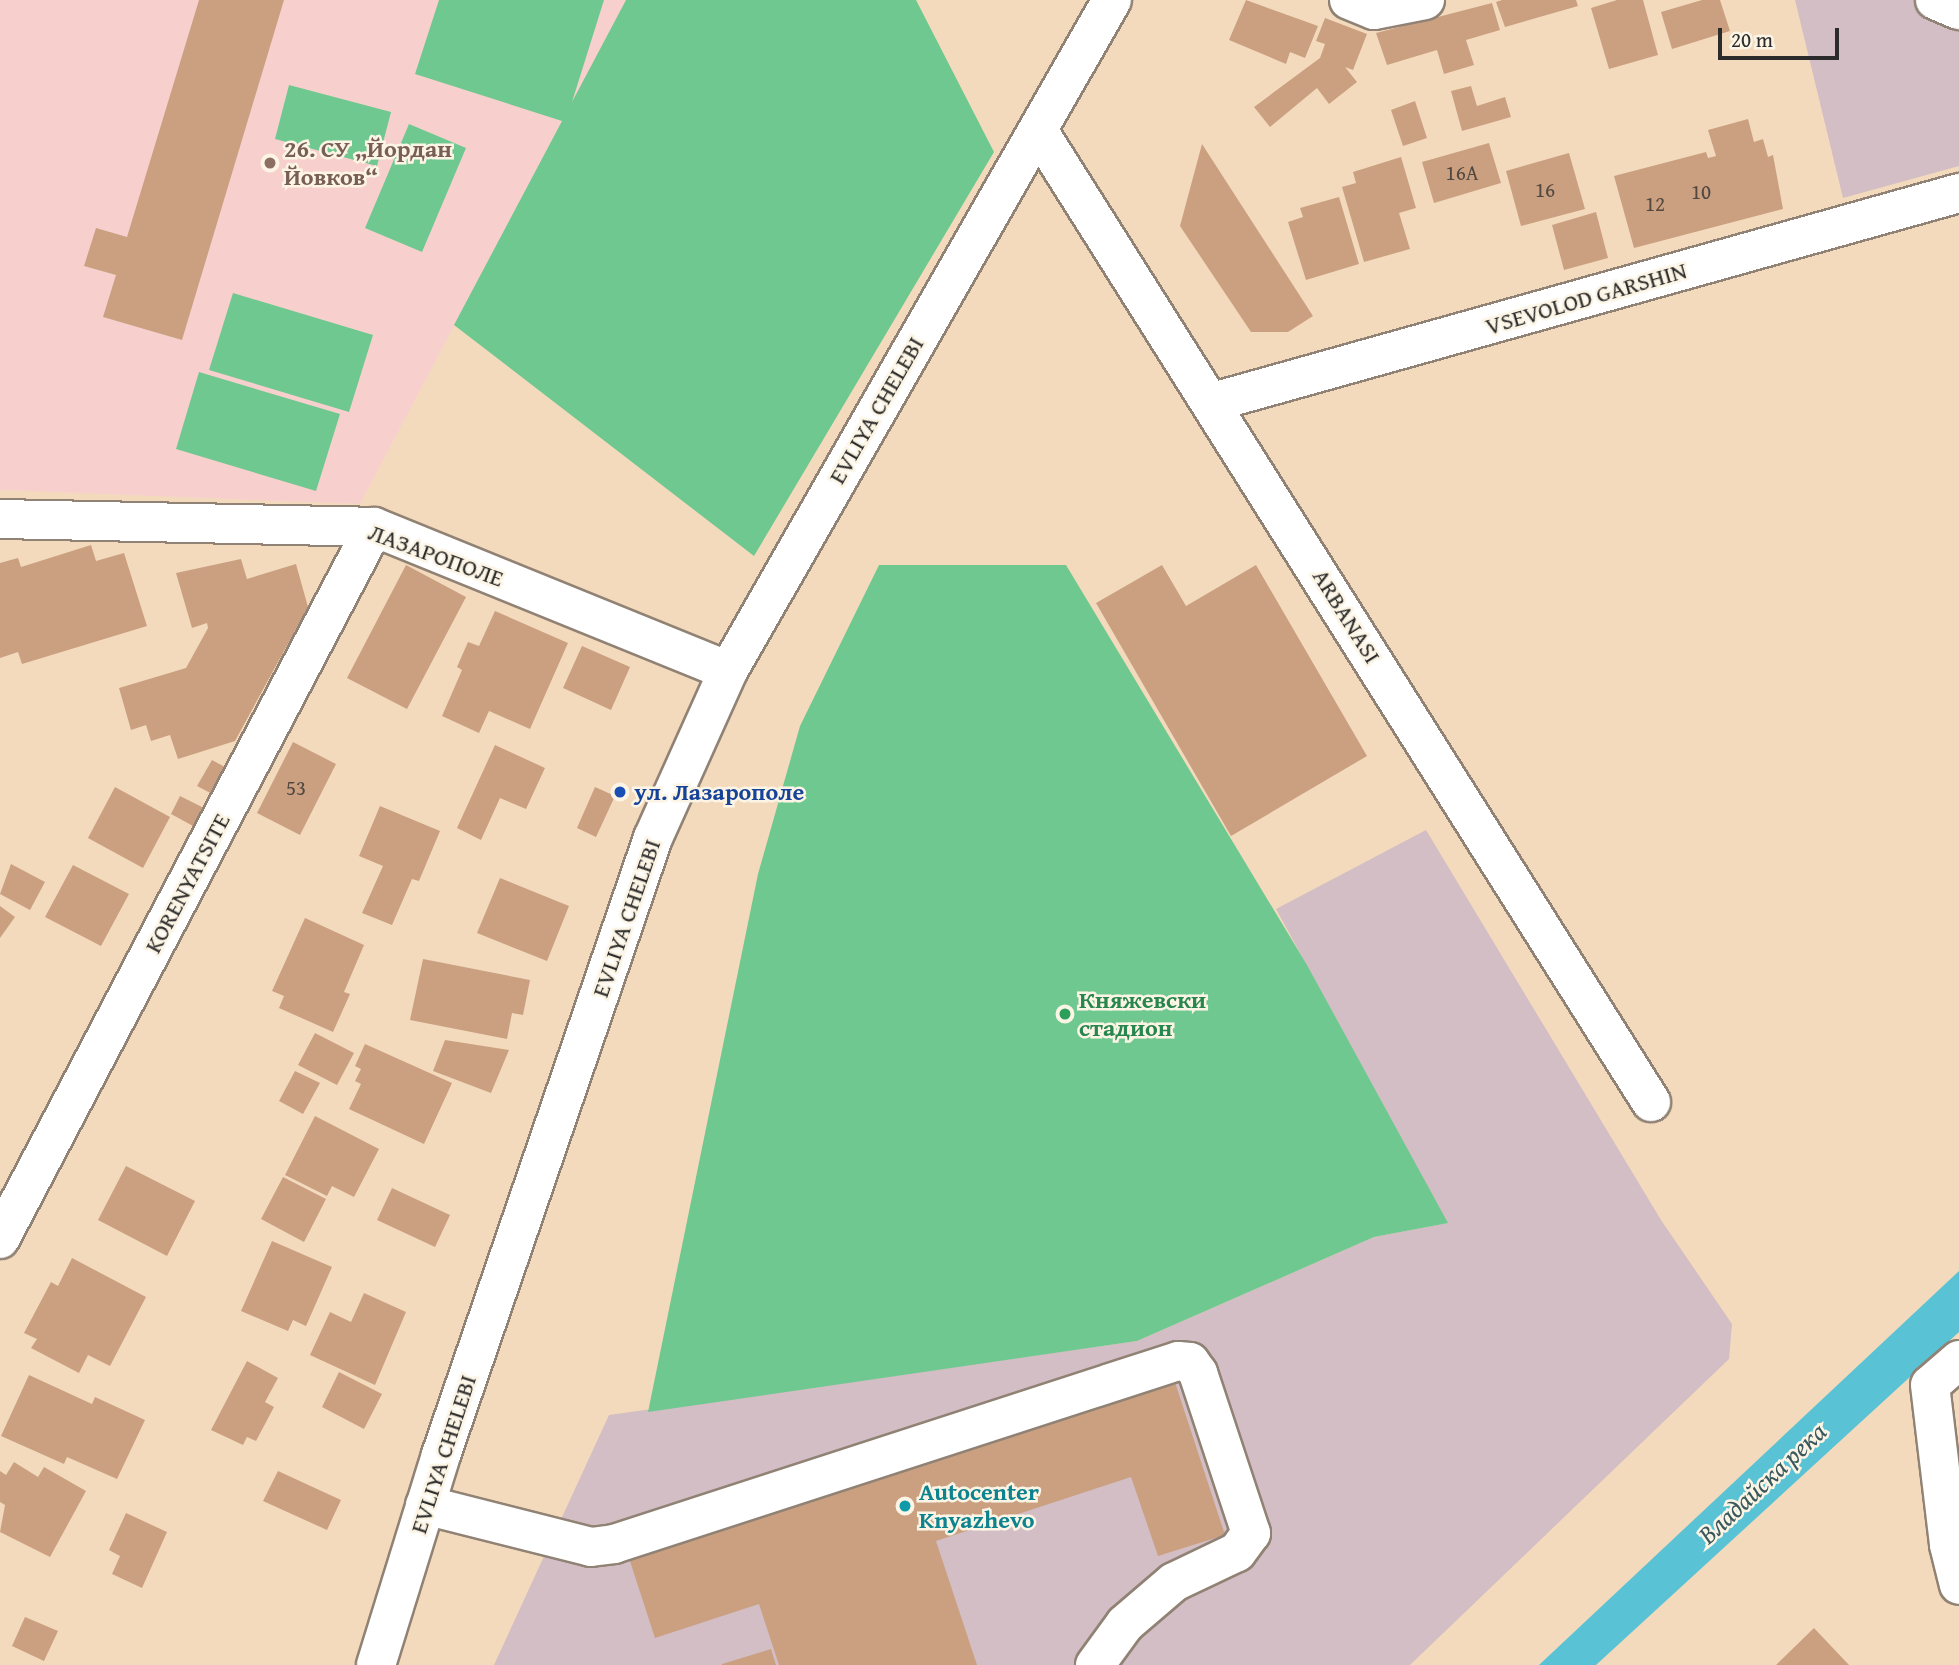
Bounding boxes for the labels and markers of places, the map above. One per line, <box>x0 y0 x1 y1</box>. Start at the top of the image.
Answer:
place label: 26. СУ „Йордан Йовков“ <box>284 135 452 191</box>
marker: 26. СУ „Йордан Йовков“ <box>262 155 278 171</box>
place label: ул. Лазарополе <box>634 778 804 806</box>
marker: ул. Лазарополе <box>612 784 628 800</box>
place label: Княжевски стадион <box>1079 986 1206 1042</box>
marker: Княжевски стадион <box>1057 1006 1073 1022</box>
place label: Autocenter Knyazhevo <box>919 1478 1039 1534</box>
marker: Autocenter Knyazhevo <box>897 1498 913 1514</box>

